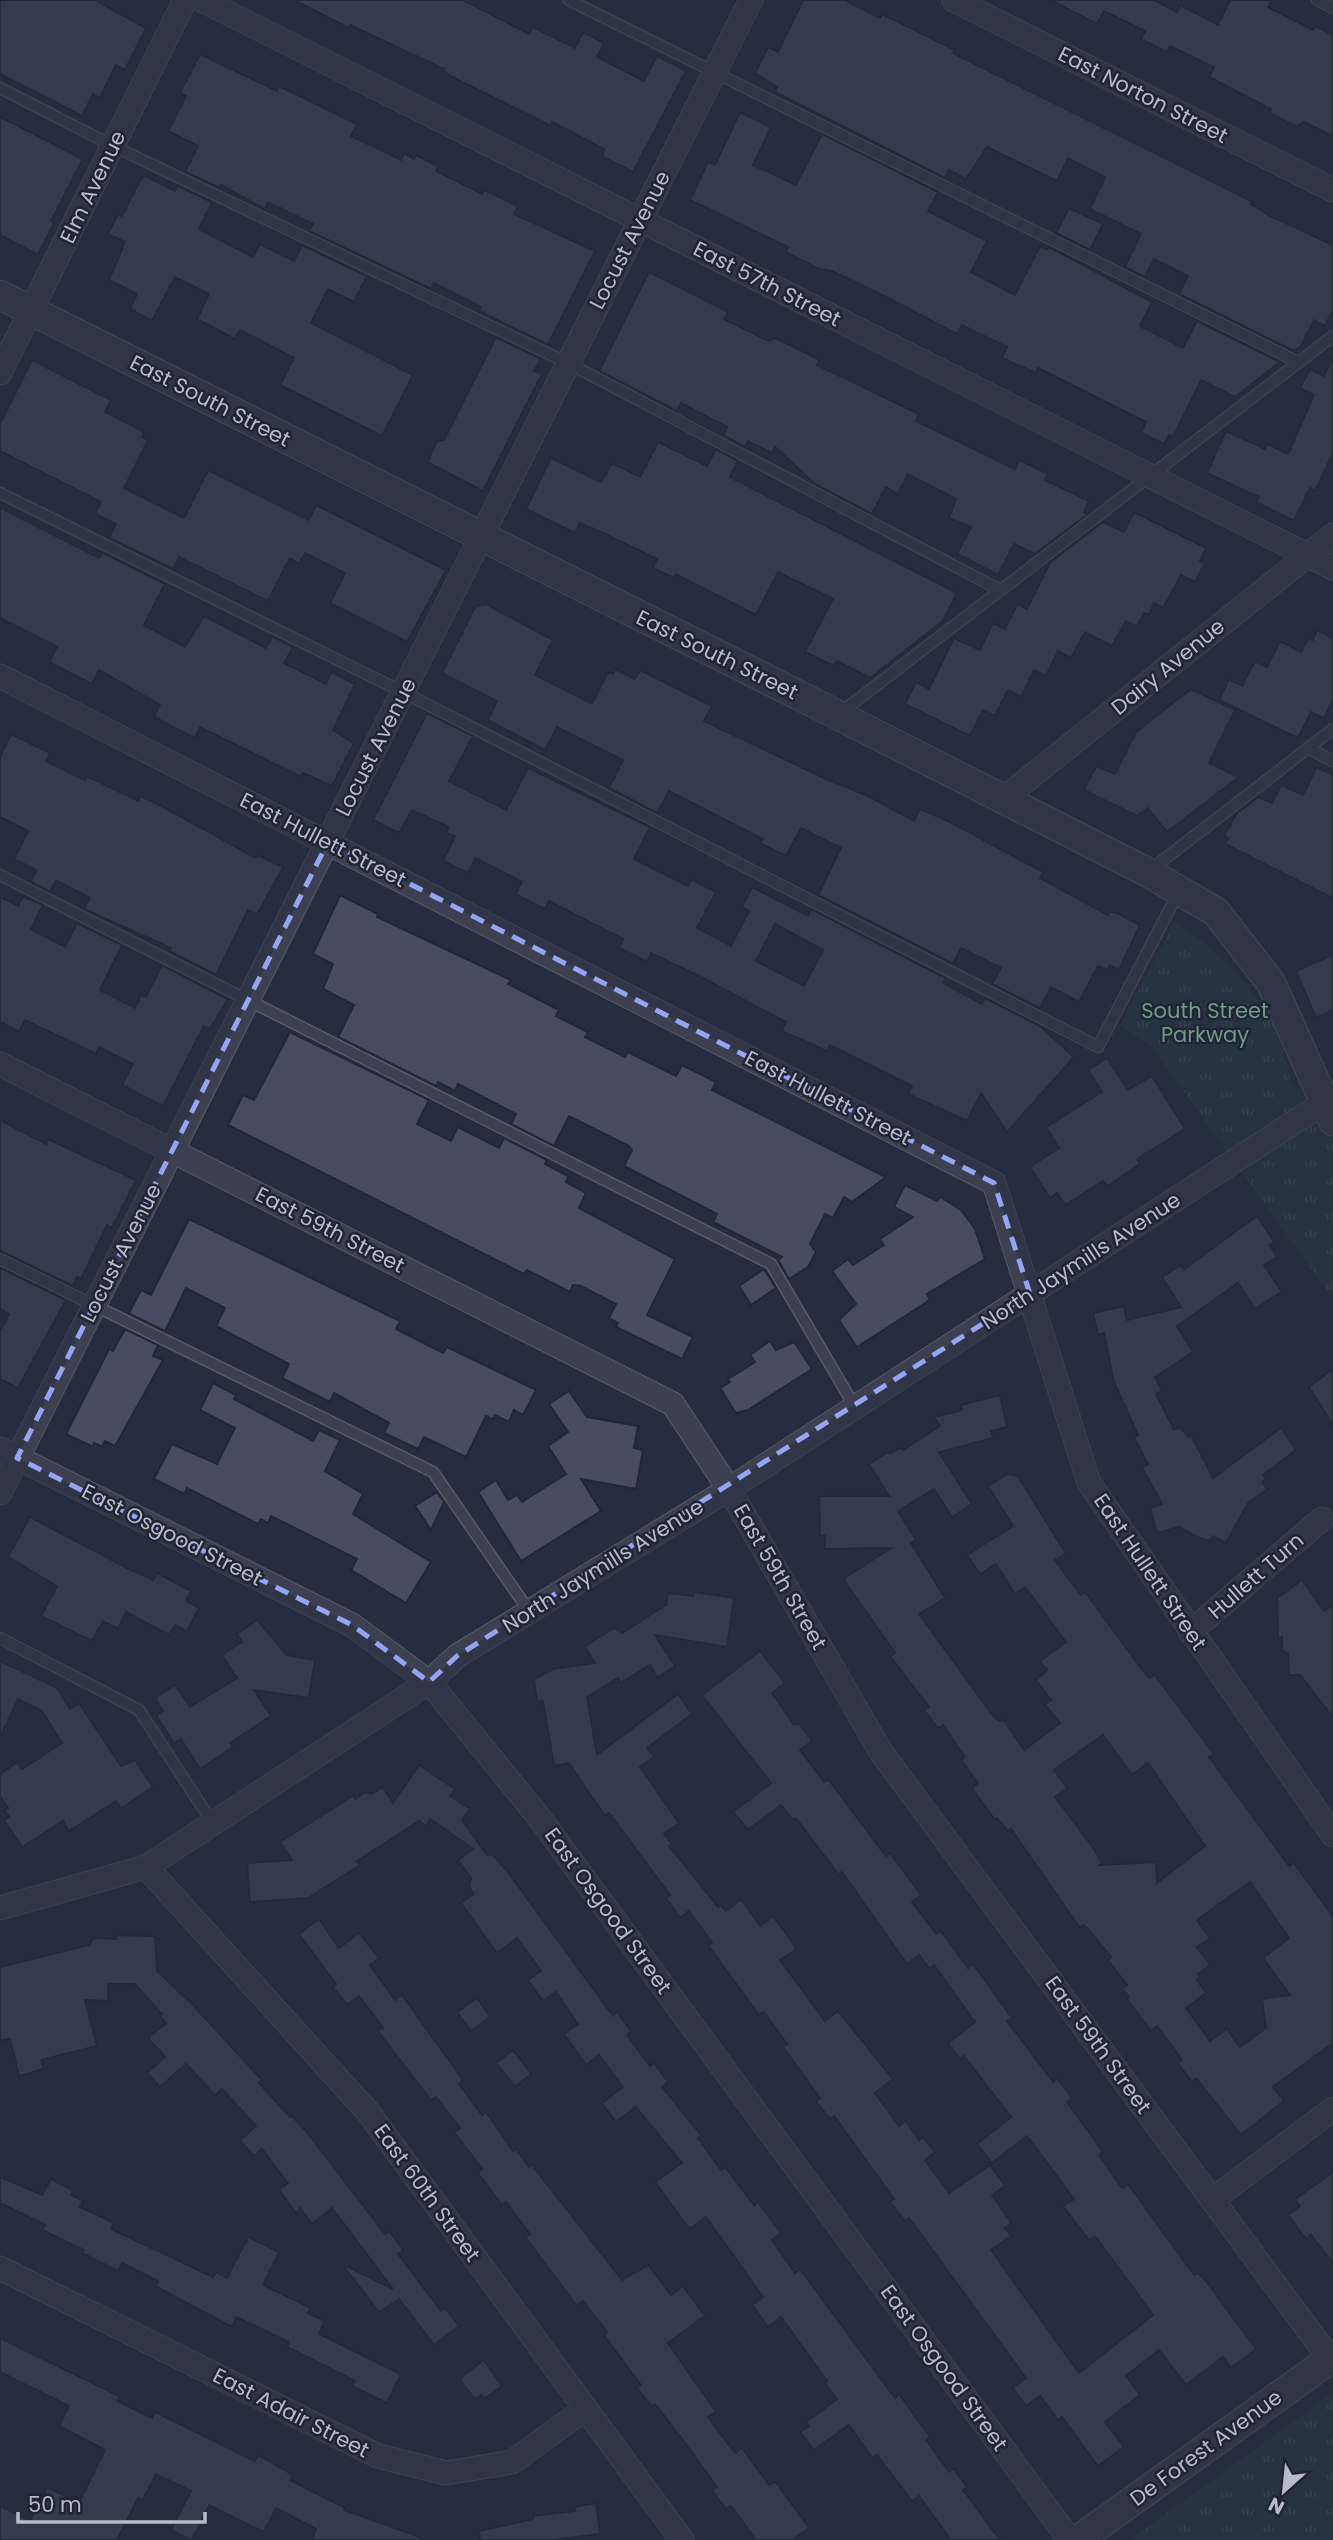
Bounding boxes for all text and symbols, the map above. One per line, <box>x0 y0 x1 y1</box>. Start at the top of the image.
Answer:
street label: East Norton Street <box>1053 39 1233 150</box>
street label: Elm Avenue <box>53 126 132 248</box>
street label: Locust Avenue <box>582 166 677 314</box>
street label: East 57th Street <box>688 234 846 333</box>
street label: East South Street <box>125 348 295 454</box>
street label: East South Street <box>632 603 803 706</box>
street label: Dairy Avenue <box>1105 612 1231 721</box>
street label: Locust Avenue <box>328 673 423 821</box>
street label: East Hullett Street <box>235 785 411 894</box>
park label: South Street Parkway <box>1141 996 1269 1049</box>
street label: East Hullett Street <box>740 1043 916 1152</box>
street label: Locust Avenue <box>73 1179 168 1327</box>
street label: East 59th Street <box>251 1179 410 1280</box>
street label: North Jaymills Avenue <box>975 1185 1186 1336</box>
street label: East Osgood Street <box>77 1476 267 1593</box>
street label: East Hullett Street <box>1087 1488 1214 1656</box>
street label: North Jaymills Avenue <box>496 1492 709 1639</box>
street label: East 59th Street <box>727 1499 834 1655</box>
street label: Hullett Turn <box>1202 1526 1310 1625</box>
street label: East Osgood Street <box>538 1822 679 2000</box>
street label: East 59th Street <box>1039 1970 1158 2119</box>
street label: East 60th Street <box>368 2118 487 2268</box>
street label: East Osgood Street <box>874 2279 1015 2457</box>
street label: East Adair Street <box>208 2361 374 2464</box>
street label: De Forest Avenue <box>1124 2383 1288 2513</box>
north arrow <box>1249 2456 1319 2526</box>
scale bar <box>18 2480 205 2524</box>
text: 50 m <box>28 2490 82 2519</box>
text: N <box>1264 2490 1289 2521</box>

